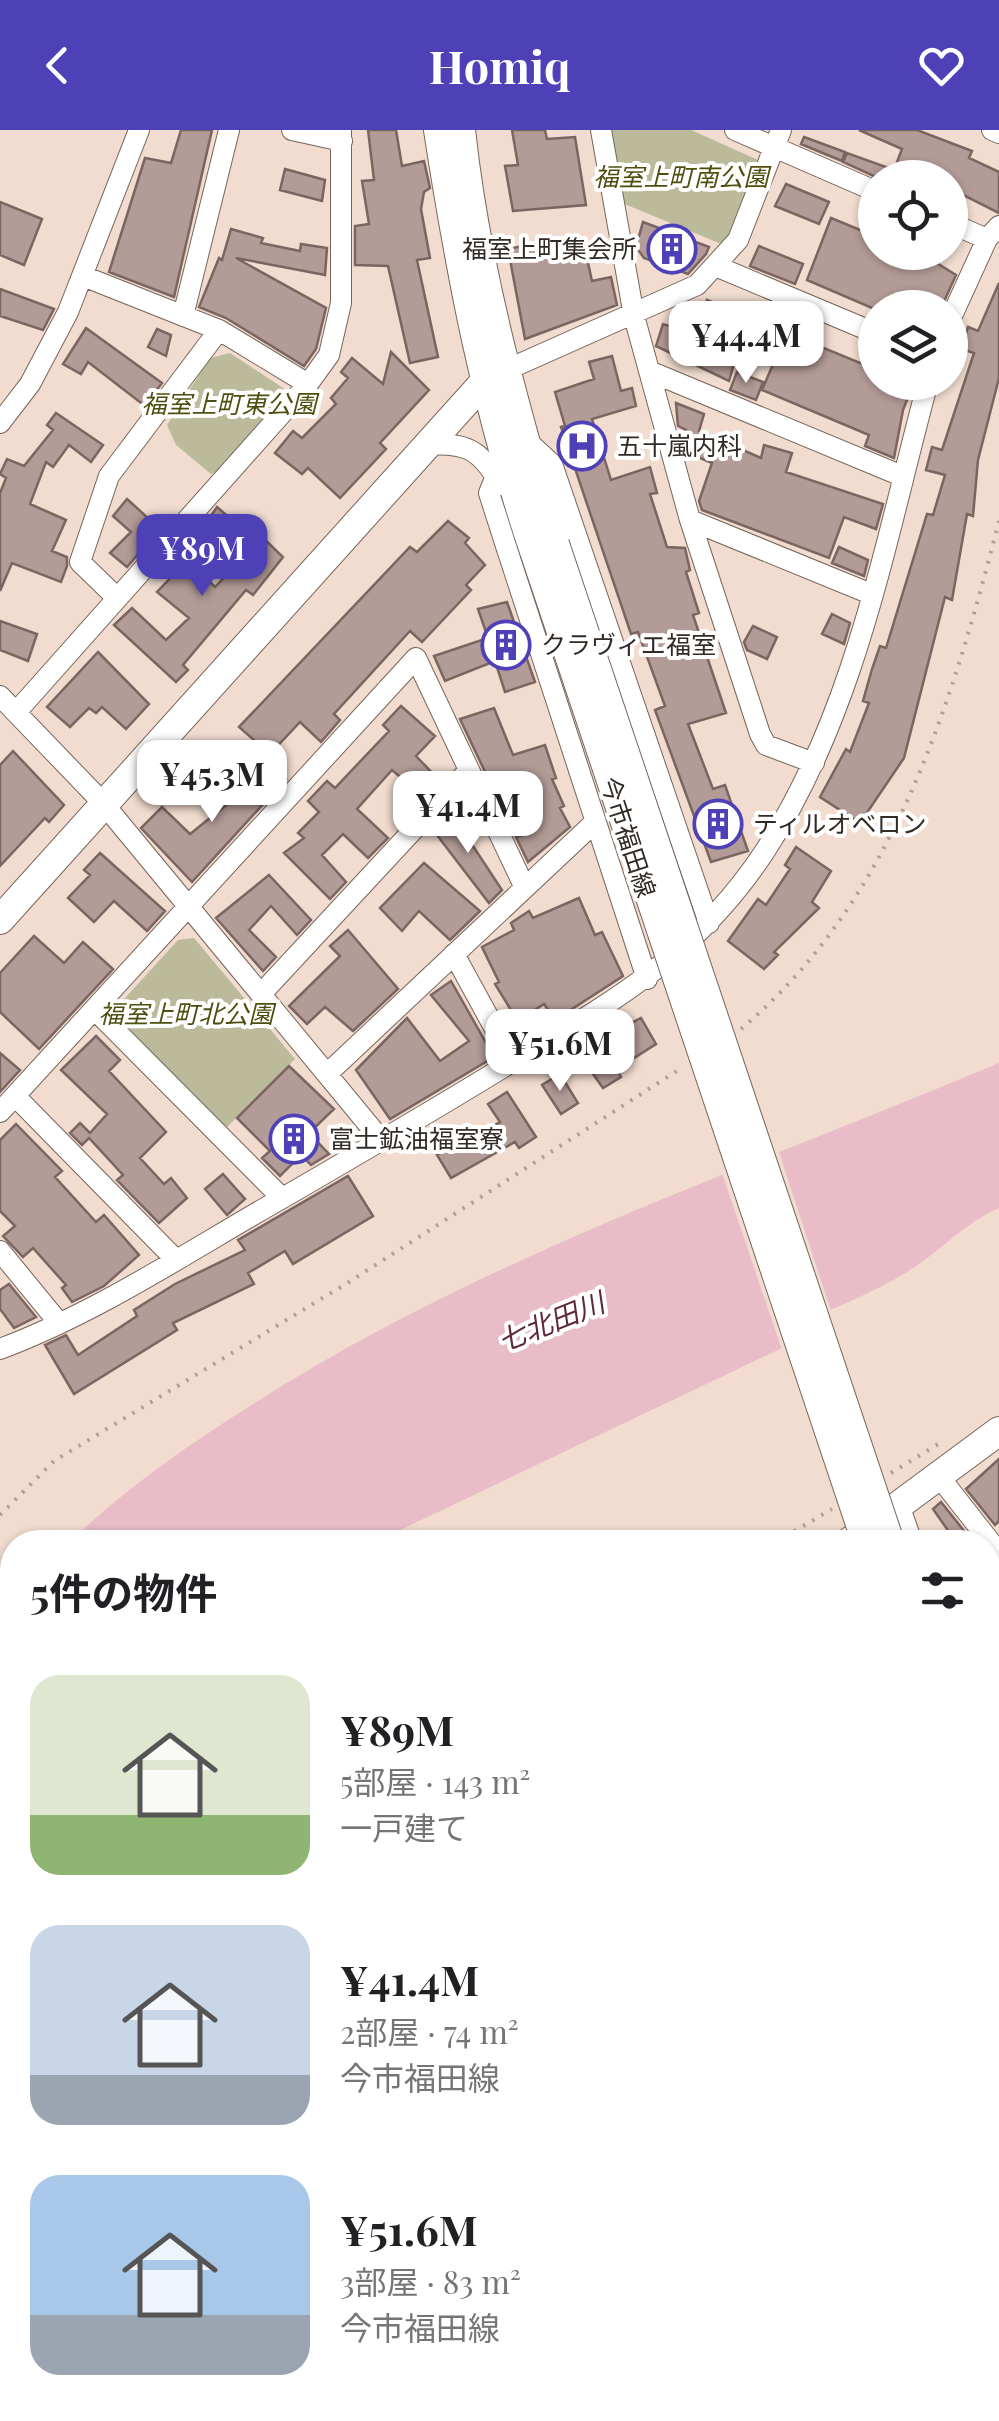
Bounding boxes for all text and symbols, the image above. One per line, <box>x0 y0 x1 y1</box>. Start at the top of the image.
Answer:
text: Homiq <box>429 35 570 95</box>
icon: back <box>30 38 85 93</box>
icon: heart <box>914 38 969 93</box>
park label: 福室上町南公園 <box>593 159 771 192</box>
map controls <box>858 160 968 400</box>
button: locate <box>858 160 968 270</box>
building icon: 福室上町集会所 <box>646 223 698 275</box>
place label: 福室上町集会所 <box>462 231 637 264</box>
button: layers <box>858 290 968 400</box>
pin: ¥44.4M <box>665 301 827 386</box>
text: ¥44.4M <box>691 312 801 355</box>
park label: 福室上町東公園 <box>141 386 319 419</box>
hospital icon: 五十嵐内科 <box>556 420 608 472</box>
place label: 五十嵐内科 <box>617 428 742 461</box>
pin: ¥89M <box>143 514 261 599</box>
text: ¥89M <box>158 525 246 568</box>
building icon: クラヴィエ福室 <box>480 619 532 671</box>
place label: クラヴィエ福室 <box>541 627 716 660</box>
pin: ¥45.3M <box>131 740 293 825</box>
text: ¥45.3M <box>159 751 265 794</box>
pin: ¥41.4M <box>387 771 549 856</box>
street label: 今市福田線 <box>594 772 664 901</box>
text: ¥41.4M <box>415 782 521 825</box>
building icon: ティルオベロン <box>692 798 744 850</box>
place label: ティルオベロン <box>753 806 927 839</box>
park label: 福室上町北公園 <box>98 996 276 1029</box>
pin: ¥51.6M <box>479 1009 641 1094</box>
text: ¥51.6M <box>508 1020 612 1063</box>
building icon: 富士鉱油福室寮 <box>268 1113 320 1165</box>
place label: 富士鉱油福室寮 <box>329 1121 504 1154</box>
water label: 七北田川 <box>492 1281 612 1359</box>
icon: filters <box>915 1563 970 1618</box>
text: 5件の物件 <box>30 1564 217 1620</box>
text: ¥89M <box>340 1701 454 1757</box>
icon: home <box>110 1715 230 1835</box>
text: 5部屋 · 143 m² <box>340 1759 530 1802</box>
text: 一戸建て <box>340 1805 468 1848</box>
text: ¥41.4M <box>340 1951 479 2007</box>
icon: home <box>110 1965 230 2085</box>
text: 2部屋 · 74 m² <box>340 2009 519 2052</box>
text: 今市福田線 <box>340 2055 500 2098</box>
text: ¥51.6M <box>340 2201 478 2257</box>
icon: home <box>110 2215 230 2335</box>
text: 3部屋 · 83 m² <box>340 2259 521 2302</box>
text: 今市福田線 <box>340 2305 500 2348</box>

